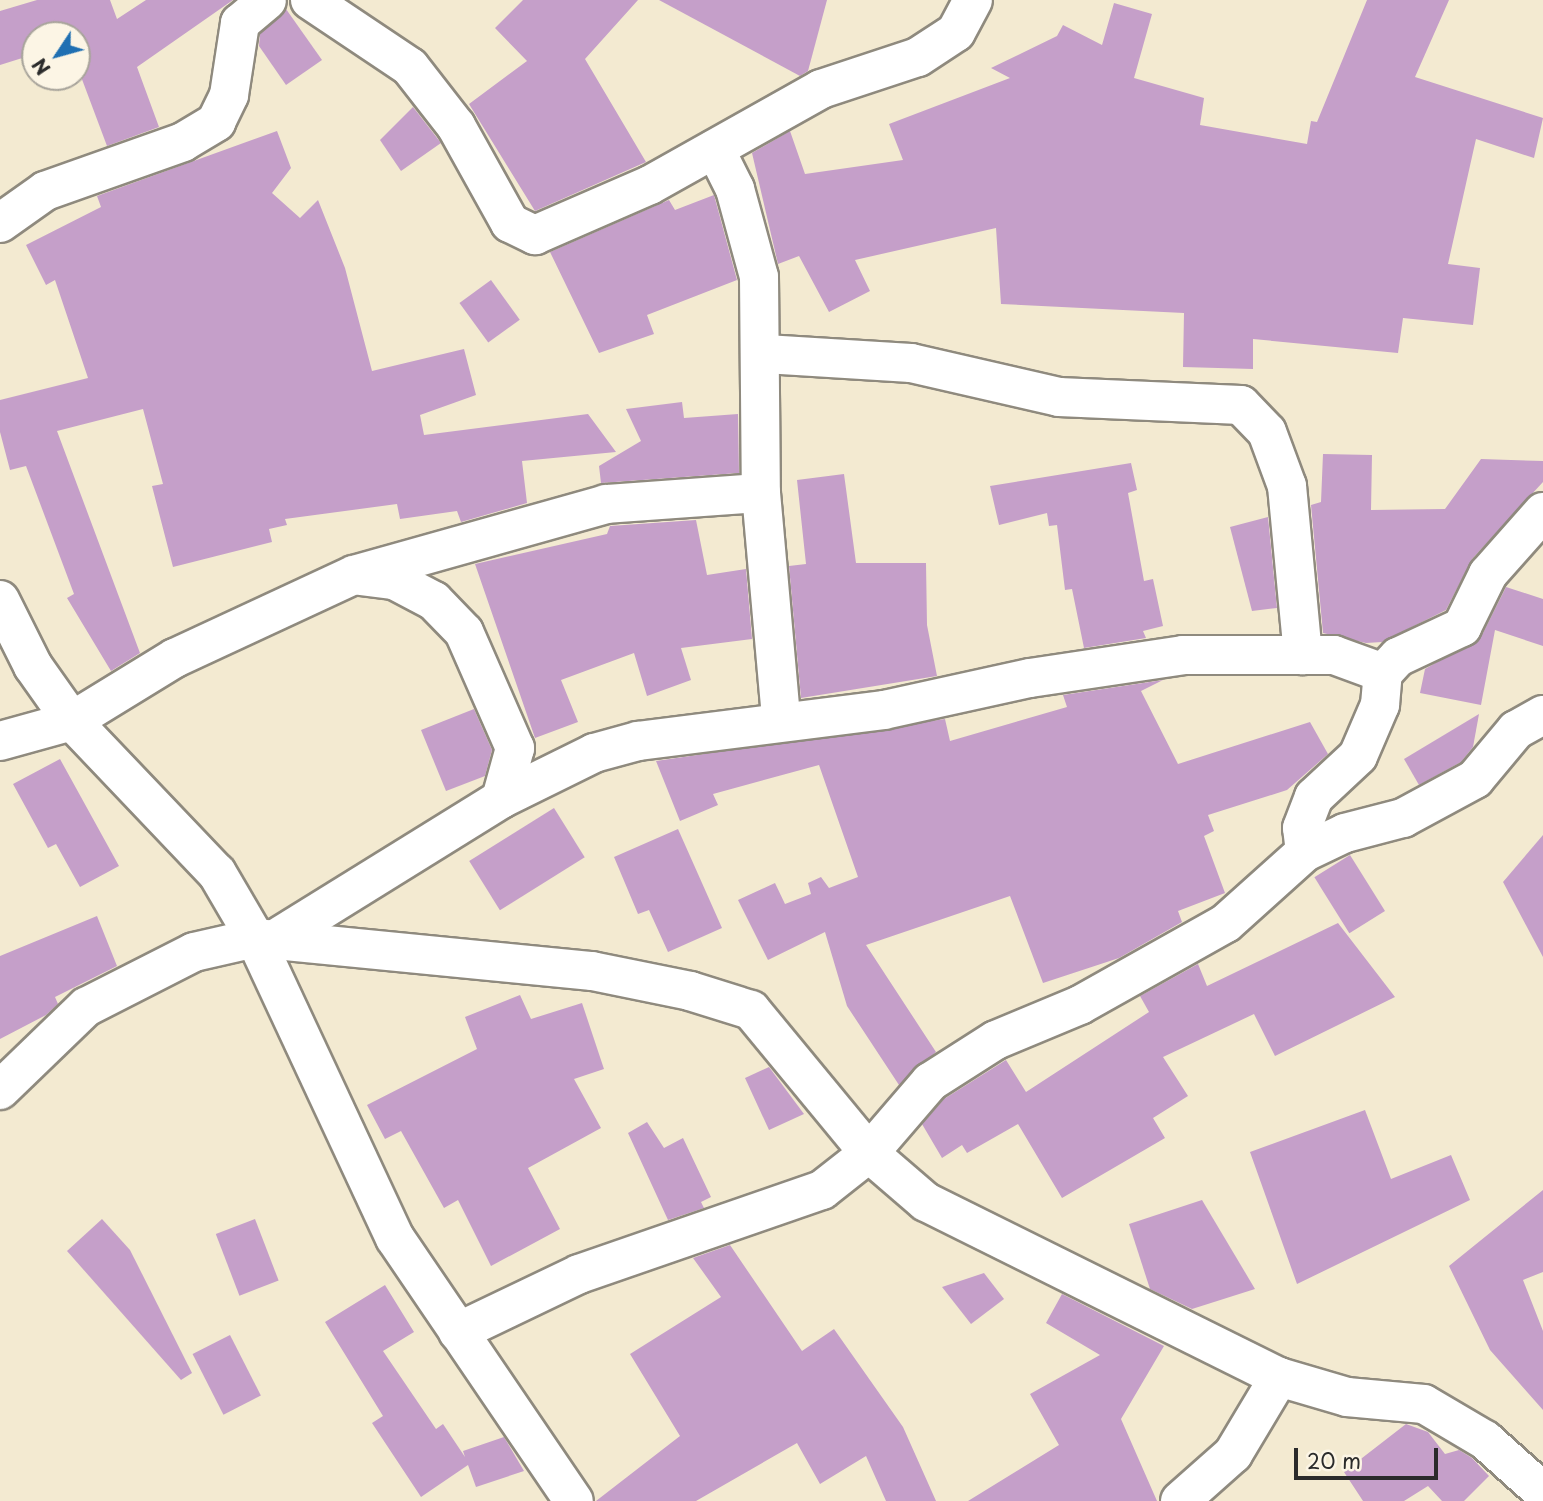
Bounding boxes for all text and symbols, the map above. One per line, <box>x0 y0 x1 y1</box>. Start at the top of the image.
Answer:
north arrow <box>21 21 91 91</box>
text: N <box>25 53 56 81</box>
scale bar <box>1298 1434 1442 1478</box>
text: 20 m <box>1307 1444 1361 1476</box>

